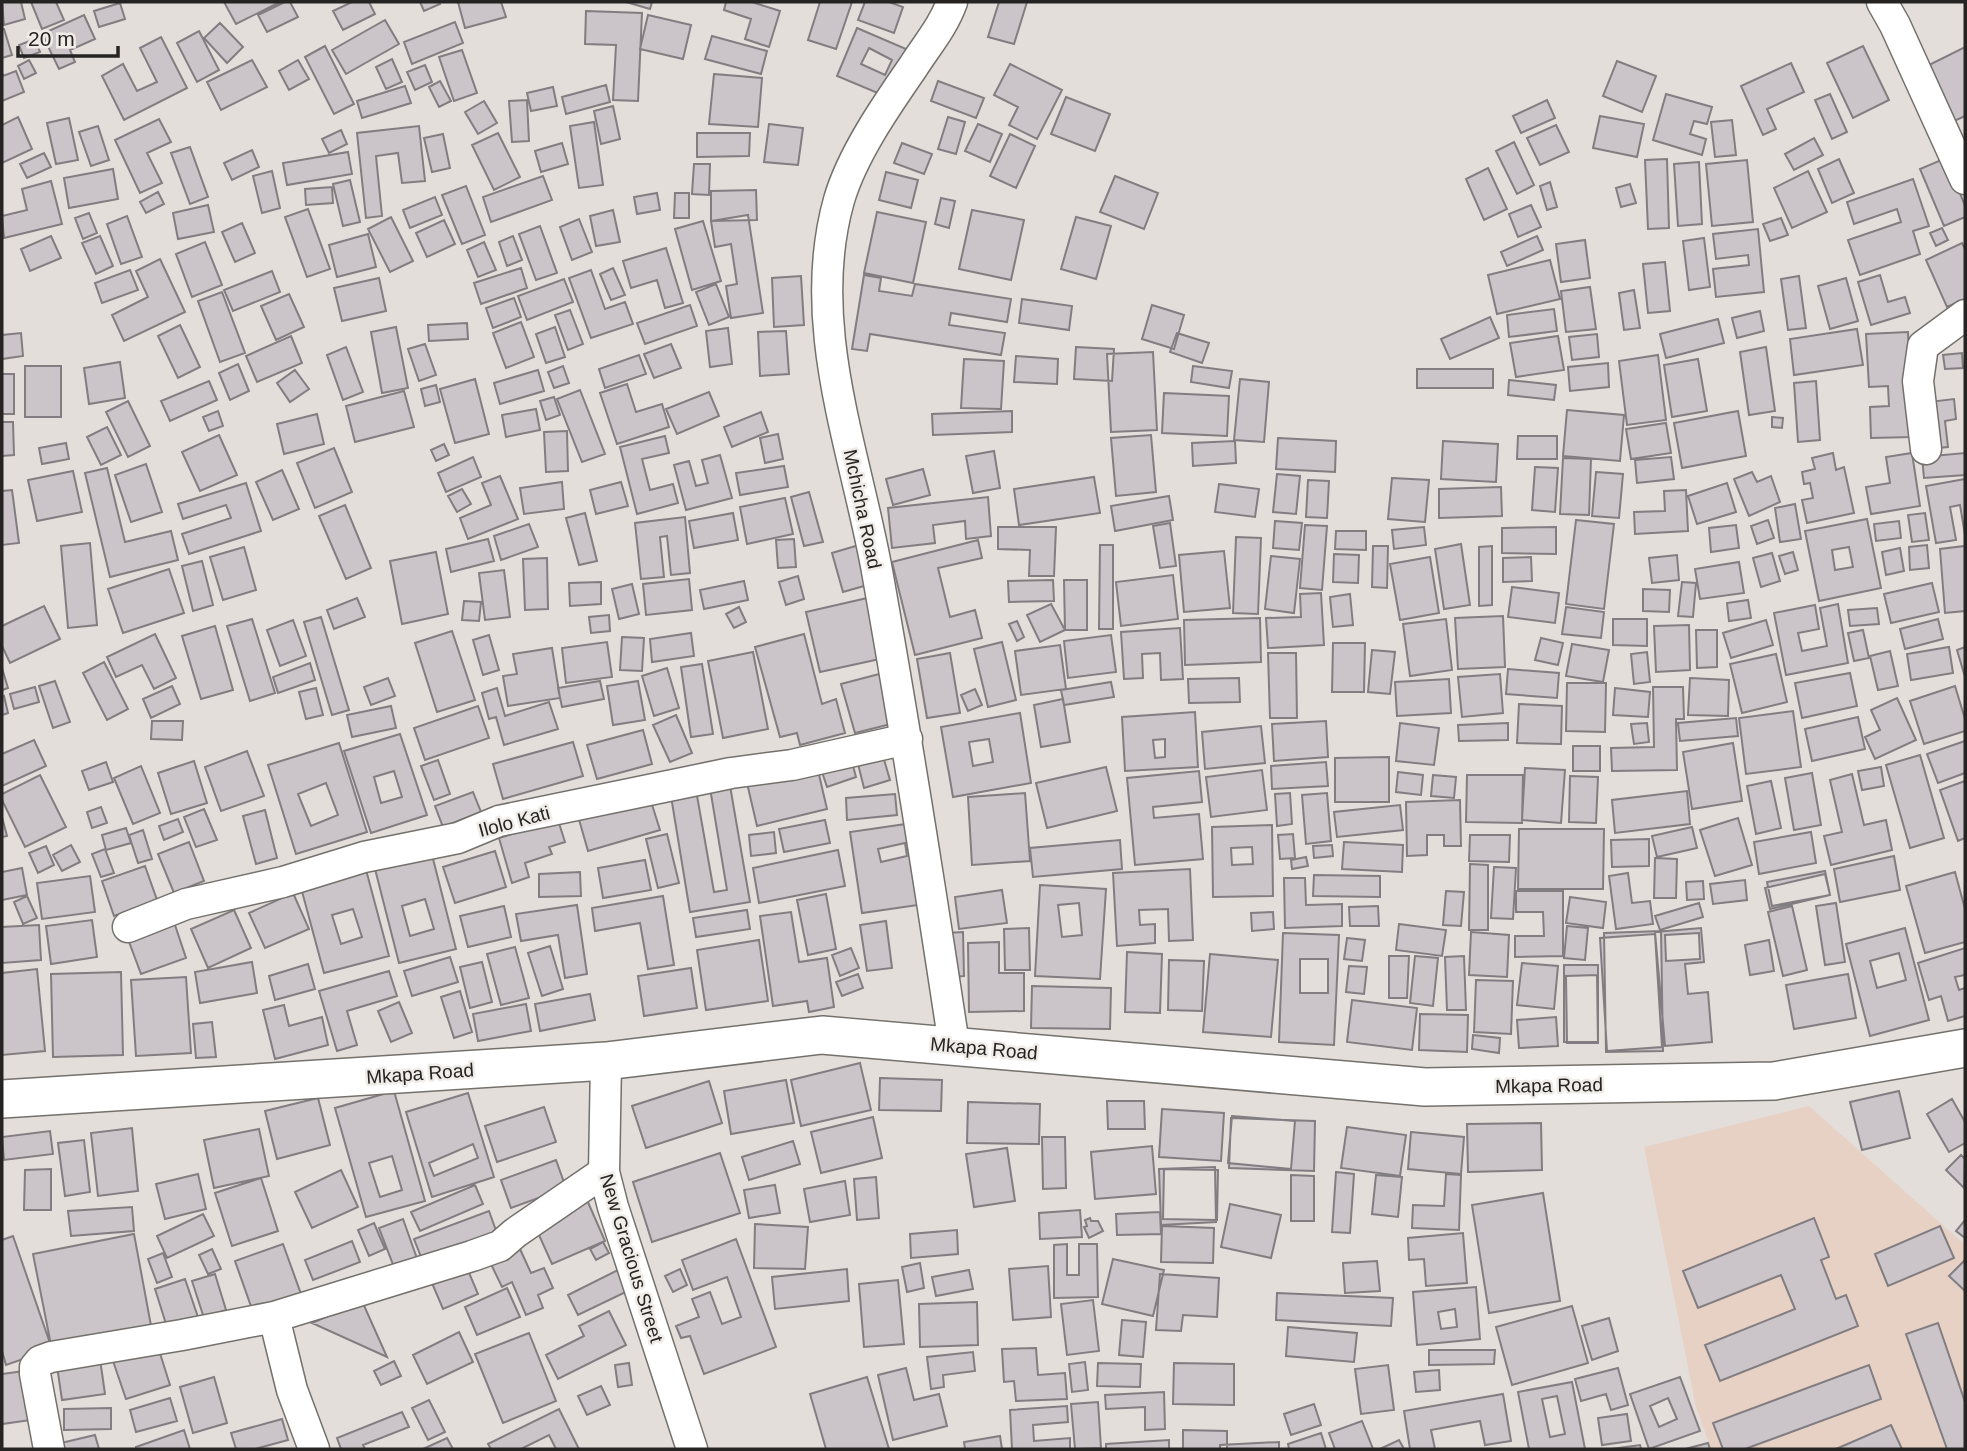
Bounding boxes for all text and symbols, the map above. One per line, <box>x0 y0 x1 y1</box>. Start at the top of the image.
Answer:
scale bar <box>18 14 117 58</box>
text: 20 m <box>28 27 75 50</box>
street label: Mchicha Road <box>840 448 885 571</box>
street label: Ilolo Kati <box>476 802 552 841</box>
street label: Mkapa Road <box>929 1033 1039 1064</box>
street label: Mkapa Road <box>366 1059 475 1088</box>
street label: Mkapa Road <box>1495 1074 1603 1097</box>
street label: New Gracious Street <box>596 1171 667 1346</box>

